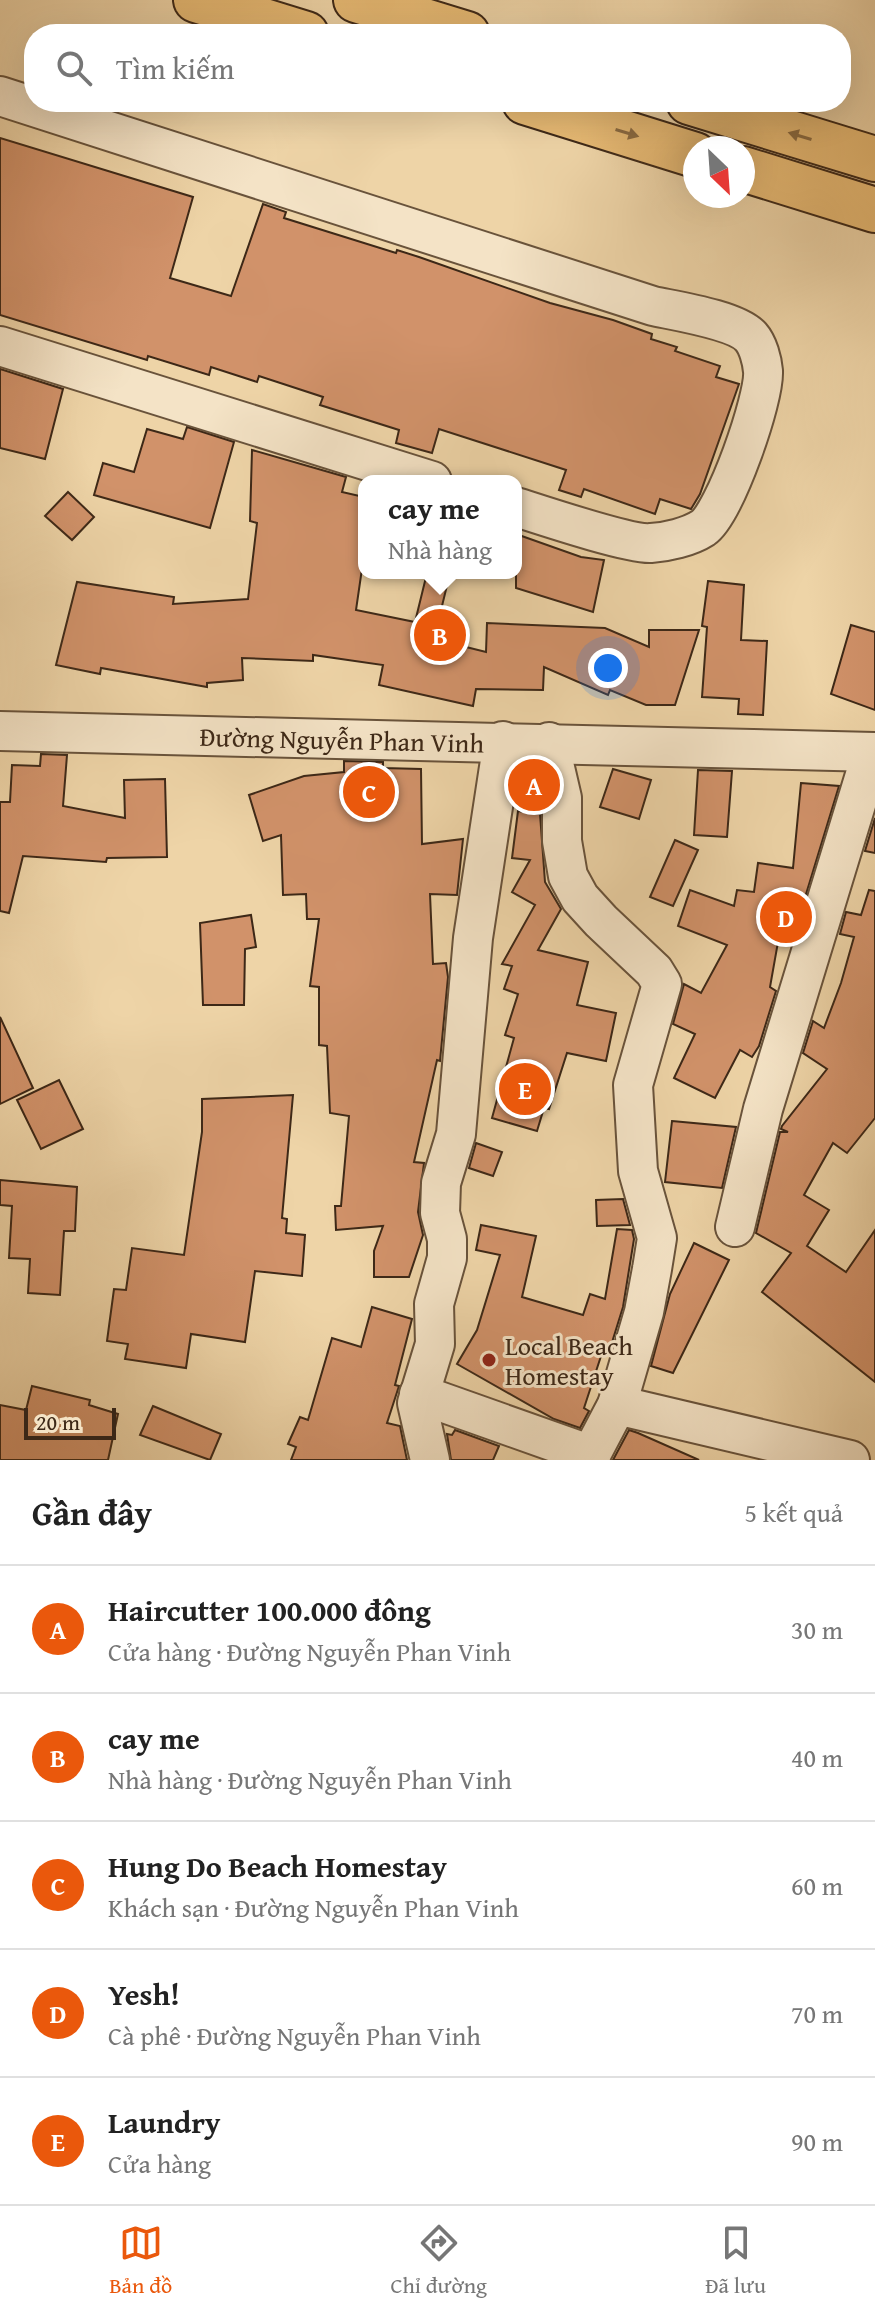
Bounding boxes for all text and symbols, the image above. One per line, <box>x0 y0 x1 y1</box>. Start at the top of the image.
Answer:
search box <box>24 24 851 112</box>
icon: search <box>52 46 96 90</box>
text: Tìm kiếm <box>116 46 235 90</box>
one-way arrow <box>615 128 639 140</box>
one-way arrow <box>788 129 812 142</box>
north arrow <box>683 136 755 208</box>
popup <box>358 475 522 579</box>
text: cay me <box>388 486 480 530</box>
text: Nhà hàng <box>388 530 492 569</box>
pin: B <box>414 605 466 665</box>
your location <box>588 648 628 688</box>
street label: Đường Nguyễn Phan Vinh <box>199 716 485 762</box>
pin: A <box>508 755 560 815</box>
pin: C <box>343 762 395 822</box>
pin: D <box>760 887 812 947</box>
pin: E <box>499 1059 551 1119</box>
place label: Local Beach Homestay <box>505 1326 633 1395</box>
marker: Local Beach Homestay <box>480 1351 498 1369</box>
scale bar <box>24 1404 116 1440</box>
text: 20 m <box>36 1406 80 1438</box>
text: Gần đây <box>32 1488 152 1537</box>
text: 5 kết quả <box>744 1493 843 1532</box>
text: Haircutter 100.000 đông <box>108 1588 431 1632</box>
text: A <box>50 1610 66 1649</box>
text: 30 m <box>791 1610 843 1649</box>
text: Cửa hàng · Đường Nguyễn Phan Vinh <box>108 1632 511 1671</box>
text: cay me <box>108 1716 200 1760</box>
text: B <box>50 1738 66 1777</box>
text: 40 m <box>791 1738 843 1777</box>
text: Nhà hàng · Đường Nguyễn Phan Vinh <box>108 1760 512 1799</box>
text: Hung Do Beach Homestay <box>108 1844 447 1888</box>
text: C <box>51 1866 65 1905</box>
text: 60 m <box>791 1866 843 1905</box>
text: Khách sạn · Đường Nguyễn Phan Vinh <box>108 1888 519 1927</box>
text: Yesh! <box>108 1972 180 2016</box>
text: D <box>50 1994 66 2033</box>
text: 70 m <box>791 1994 843 2033</box>
text: Cà phê · Đường Nguyễn Phan Vinh <box>108 2016 481 2055</box>
text: Laundry <box>108 2100 220 2144</box>
text: E <box>51 2122 65 2161</box>
text: 90 m <box>791 2122 843 2161</box>
text: Cửa hàng <box>108 2144 211 2183</box>
tab: Bản đồ <box>109 2221 172 2301</box>
tab: Chỉ đường <box>390 2221 487 2301</box>
tab: Đã lưu <box>705 2221 766 2301</box>

